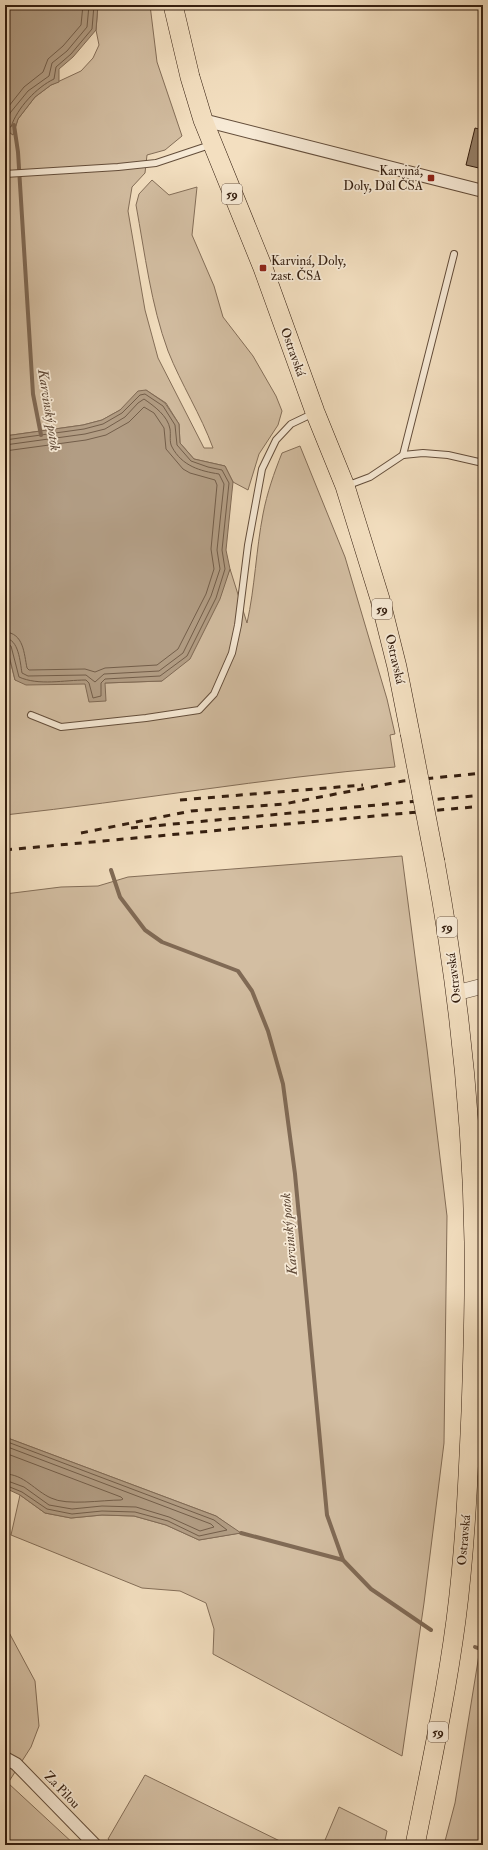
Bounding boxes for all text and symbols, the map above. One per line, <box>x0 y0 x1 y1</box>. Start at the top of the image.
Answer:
place label: Karviná, Doly, Důl ČSA <box>343 163 424 195</box>
marker: Karviná, Doly, Důl ČSA <box>426 173 436 183</box>
road number: 59 <box>222 184 242 204</box>
place label: Karviná, Doly, zast. ČSA <box>271 253 346 284</box>
marker: Karviná, Doly, zast. ČSA <box>258 263 268 273</box>
street label: Ostravská <box>277 325 309 379</box>
water label: Karvinský potok <box>34 367 64 452</box>
road number: 59 <box>372 599 392 619</box>
street label: Ostravská <box>381 632 409 686</box>
road number: 59 <box>437 917 457 937</box>
street label: Ostravská <box>443 951 465 1004</box>
water label: Karvinský potok <box>277 1192 301 1277</box>
street label: Ostravská <box>454 1513 474 1566</box>
road number: 59 <box>428 1722 448 1742</box>
street label: Za Pilou <box>41 1768 84 1812</box>

